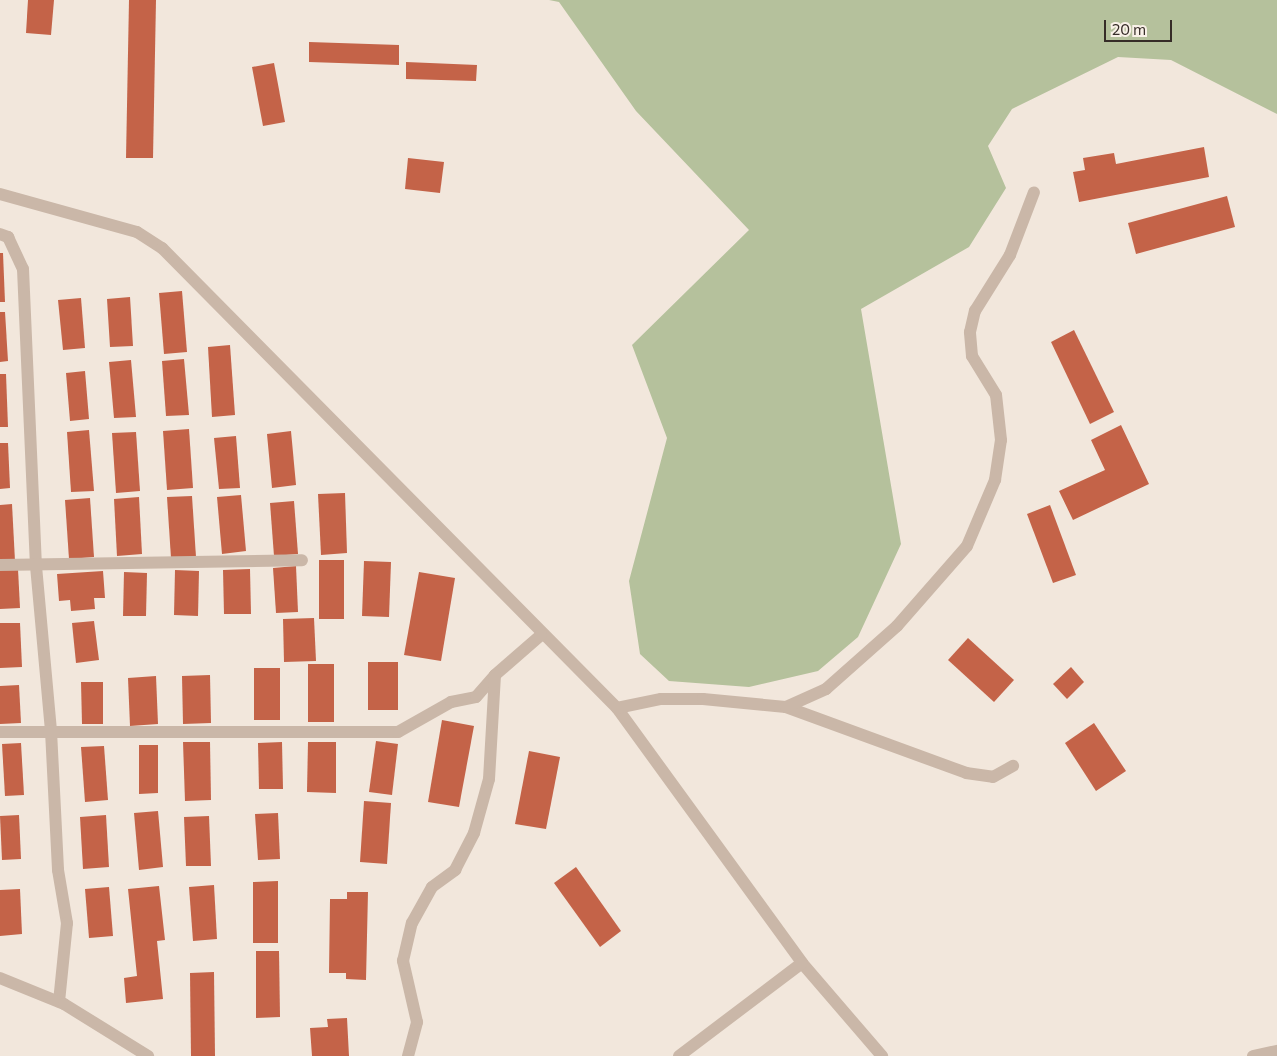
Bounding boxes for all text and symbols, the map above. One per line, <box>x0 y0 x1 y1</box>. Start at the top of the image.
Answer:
scale bar <box>1107 10 1174 42</box>
text: 20 m <box>1112 20 1146 38</box>

